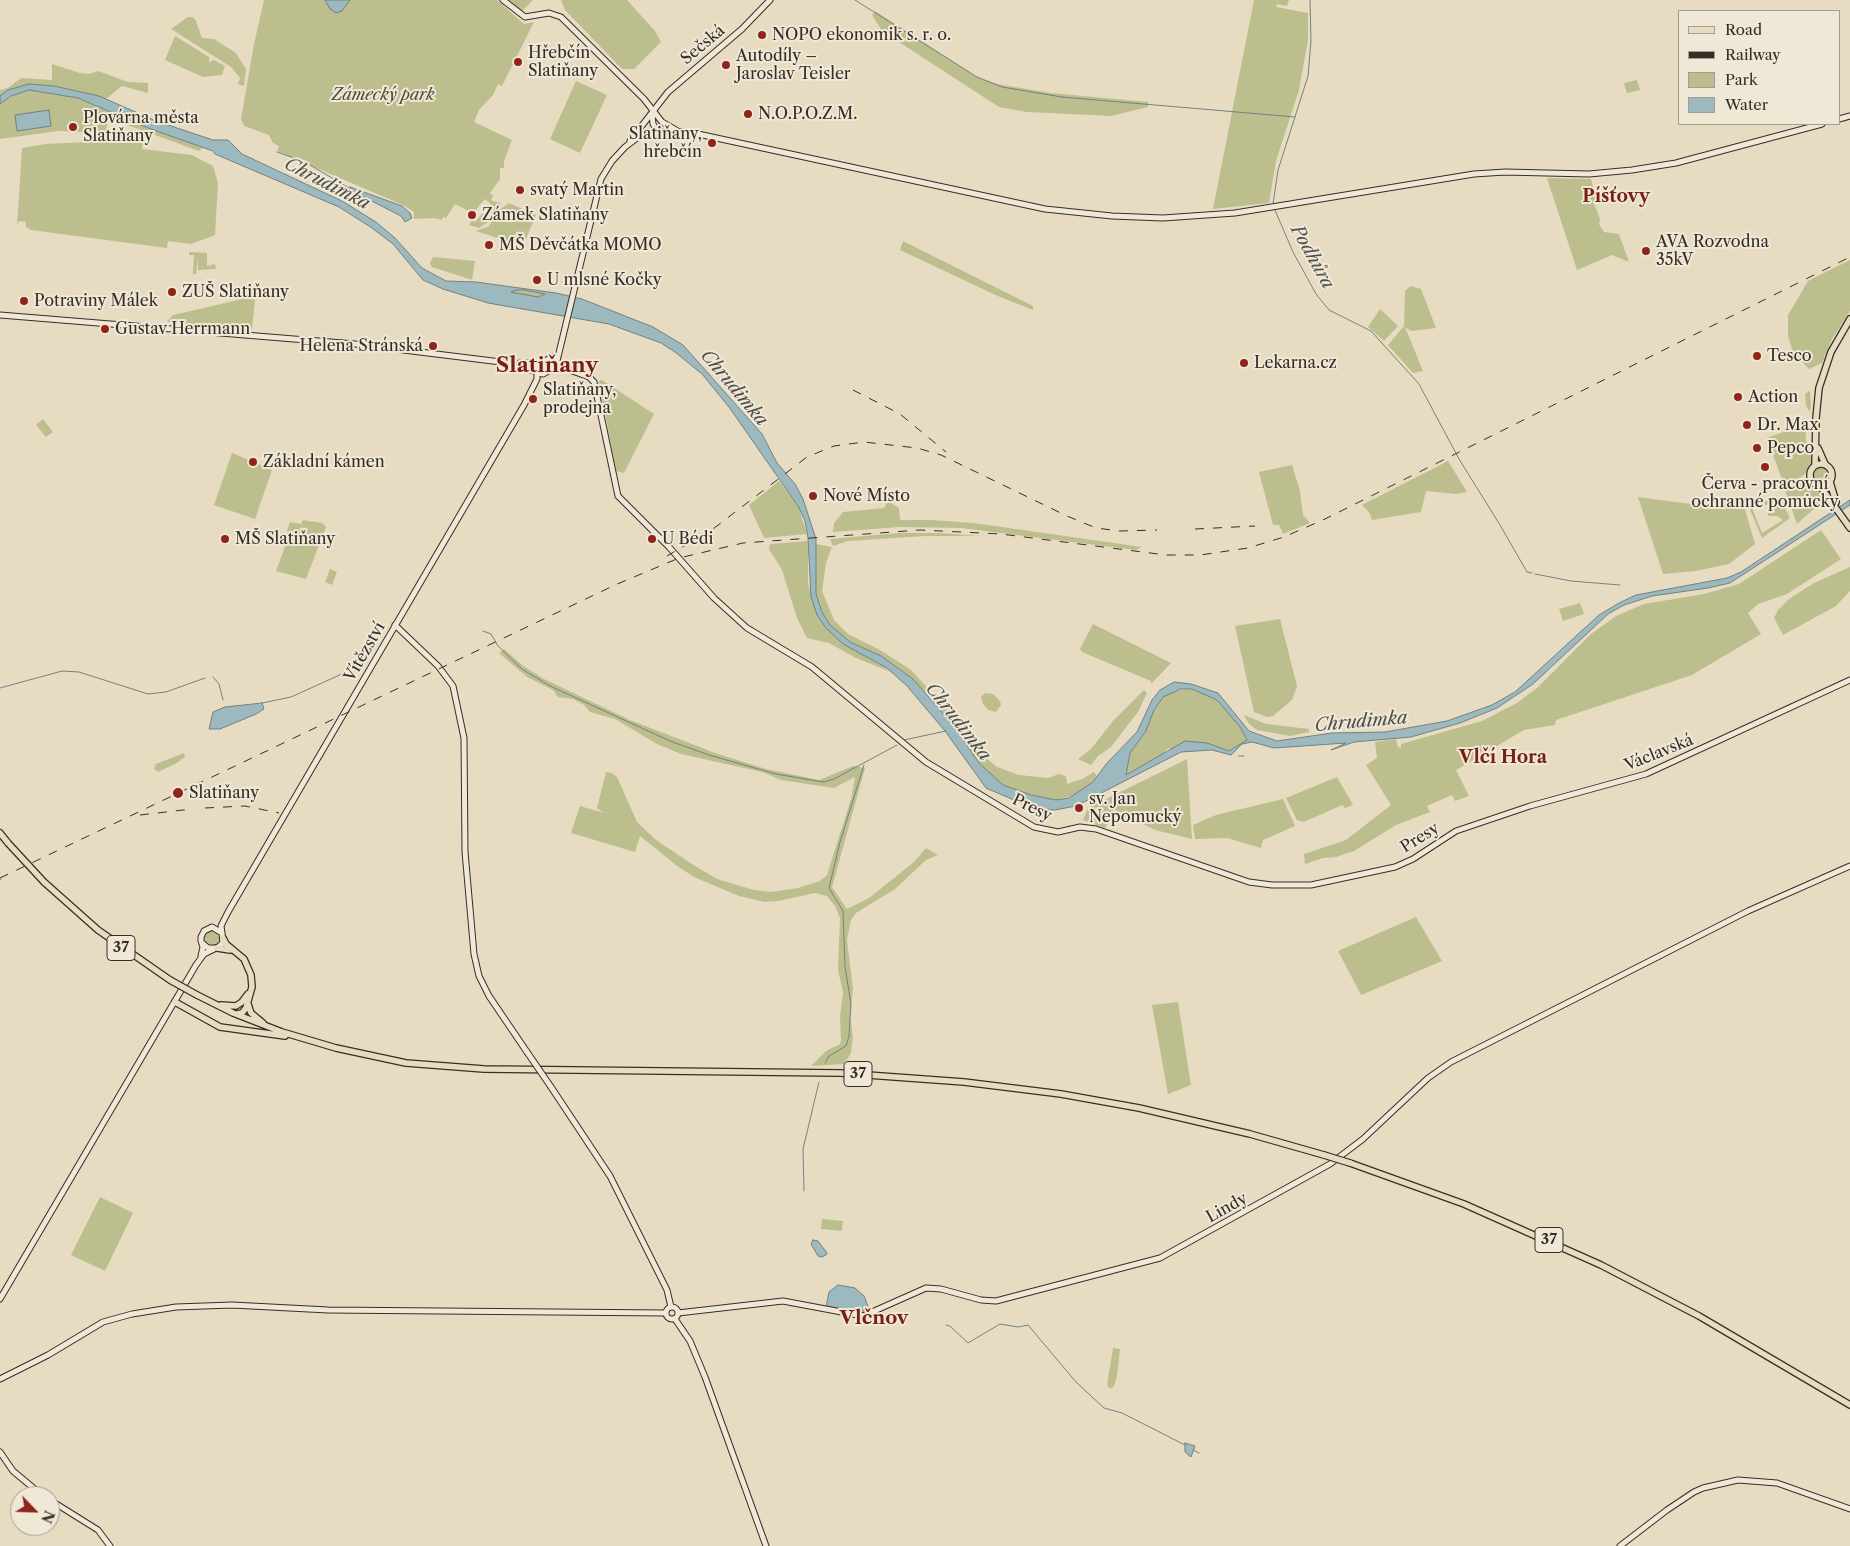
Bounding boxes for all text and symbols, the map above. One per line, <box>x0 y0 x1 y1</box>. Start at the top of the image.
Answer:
legend <box>1678 10 1840 125</box>
text: Road <box>1725 20 1762 39</box>
street label: Sečská <box>677 21 729 69</box>
place label: NOPO ekonomik s. r. o. <box>772 25 951 45</box>
marker: NOPO ekonomik s. r. o. <box>756 29 768 41</box>
place label: Hřebčín Slatiňany <box>528 43 598 81</box>
text: Railway <box>1725 45 1781 64</box>
place label: Autodíly – Jaroslav Teisler <box>736 46 851 84</box>
marker: Hřebčín Slatiňany <box>512 56 524 68</box>
marker: Autodíly – Jaroslav Teisler <box>720 59 732 71</box>
text: Park <box>1725 70 1758 89</box>
park label: Zámecký park <box>331 85 435 105</box>
text: Water <box>1725 95 1768 114</box>
place label: N.O.P.O.Z.M. <box>758 104 857 124</box>
place label: Plovárna města Slatiňany <box>83 108 199 146</box>
marker: N.O.P.O.Z.M. <box>742 108 754 120</box>
marker: Plovárna města Slatiňany <box>67 121 79 133</box>
place label: Slatiňany, hřebčín <box>629 124 702 162</box>
marker: Slatiňany, hřebčín <box>706 137 718 149</box>
water label: Chrudimka <box>281 153 373 215</box>
place label: svatý Martin <box>530 180 624 200</box>
marker: svatý Martin <box>514 184 526 196</box>
district label: Píšťovy <box>1582 186 1650 208</box>
place label: Zámek Slatiňany <box>482 205 609 225</box>
marker: Zámek Slatiňany <box>466 209 478 221</box>
water label: Podhůra <box>1286 221 1338 293</box>
place label: AVA Rozvodna 35kV <box>1656 232 1769 270</box>
place label: MŠ Děvčátka MOMO <box>499 235 662 255</box>
marker: MŠ Děvčátka MOMO <box>483 239 495 251</box>
marker: AVA Rozvodna 35kV <box>1640 245 1652 257</box>
place label: U mlsné Kočky <box>547 270 662 290</box>
marker: U mlsné Kočky <box>531 274 543 286</box>
place label: ZUŠ Slatiňany <box>182 282 289 302</box>
marker: ZUŠ Slatiňany <box>166 286 178 298</box>
place label: Potraviny Málek <box>34 291 158 311</box>
marker: Potraviny Málek <box>18 295 30 307</box>
place label: Gustav Herrmann <box>115 319 250 339</box>
marker: Gustav Herrmann <box>99 323 111 335</box>
place label: Helena Stránská <box>300 336 423 356</box>
marker: Helena Stránská <box>427 340 439 352</box>
water label: Chrudimka <box>696 345 772 431</box>
place label: Tesco <box>1767 346 1812 366</box>
marker: Tesco <box>1751 350 1763 362</box>
district label: Slatiňany <box>496 353 598 379</box>
place label: Lekarna.cz <box>1254 353 1337 373</box>
marker: Lekarna.cz <box>1238 357 1250 369</box>
place label: Slatiňany, prodejna <box>543 380 616 418</box>
place label: Action <box>1748 387 1798 407</box>
marker: Action <box>1732 391 1744 403</box>
marker: Slatiňany, prodejna <box>527 393 539 405</box>
place label: Dr. Max <box>1757 415 1819 435</box>
marker: Dr. Max <box>1741 419 1753 431</box>
place label: Pepco <box>1767 438 1814 458</box>
marker: Pepco <box>1751 442 1763 454</box>
place label: Základní kámen <box>263 452 385 472</box>
marker: Základní kámen <box>247 456 259 468</box>
marker: Červa - pracovní ochranné pomůcky <box>1759 461 1771 473</box>
place label: Červa - pracovní ochranné pomůcky <box>1691 474 1839 512</box>
place label: Nové Místo <box>823 486 910 506</box>
marker: Nové Místo <box>807 490 819 502</box>
place label: MŠ Slatiňany <box>235 529 335 549</box>
place label: U Bédi <box>662 529 713 549</box>
marker: MŠ Slatiňany <box>219 533 231 545</box>
marker: U Bédi <box>646 533 658 545</box>
street label: Vítězství <box>340 619 390 685</box>
water label: Chrudimka <box>921 679 995 765</box>
water label: Chrudimka <box>1314 707 1408 737</box>
street label: Václavská <box>1622 731 1696 775</box>
district label: Vlčí Hora <box>1459 747 1547 769</box>
place label: Slatiňany <box>189 783 259 803</box>
marker: Slatiňany <box>171 786 185 800</box>
place label: sv. Jan Nepomucký <box>1089 789 1182 827</box>
street label: Presy <box>1009 790 1055 826</box>
marker: sv. Jan Nepomucký <box>1073 802 1085 814</box>
street label: Presy <box>1397 819 1443 857</box>
road number: 37 <box>107 936 135 960</box>
road number: 37 <box>844 1062 872 1086</box>
street label: Lindy <box>1203 1189 1251 1227</box>
road number: 37 <box>1535 1228 1563 1252</box>
district label: Vlčnov <box>840 1308 908 1330</box>
north arrow <box>10 1486 60 1536</box>
text: N <box>37 1507 58 1526</box>

